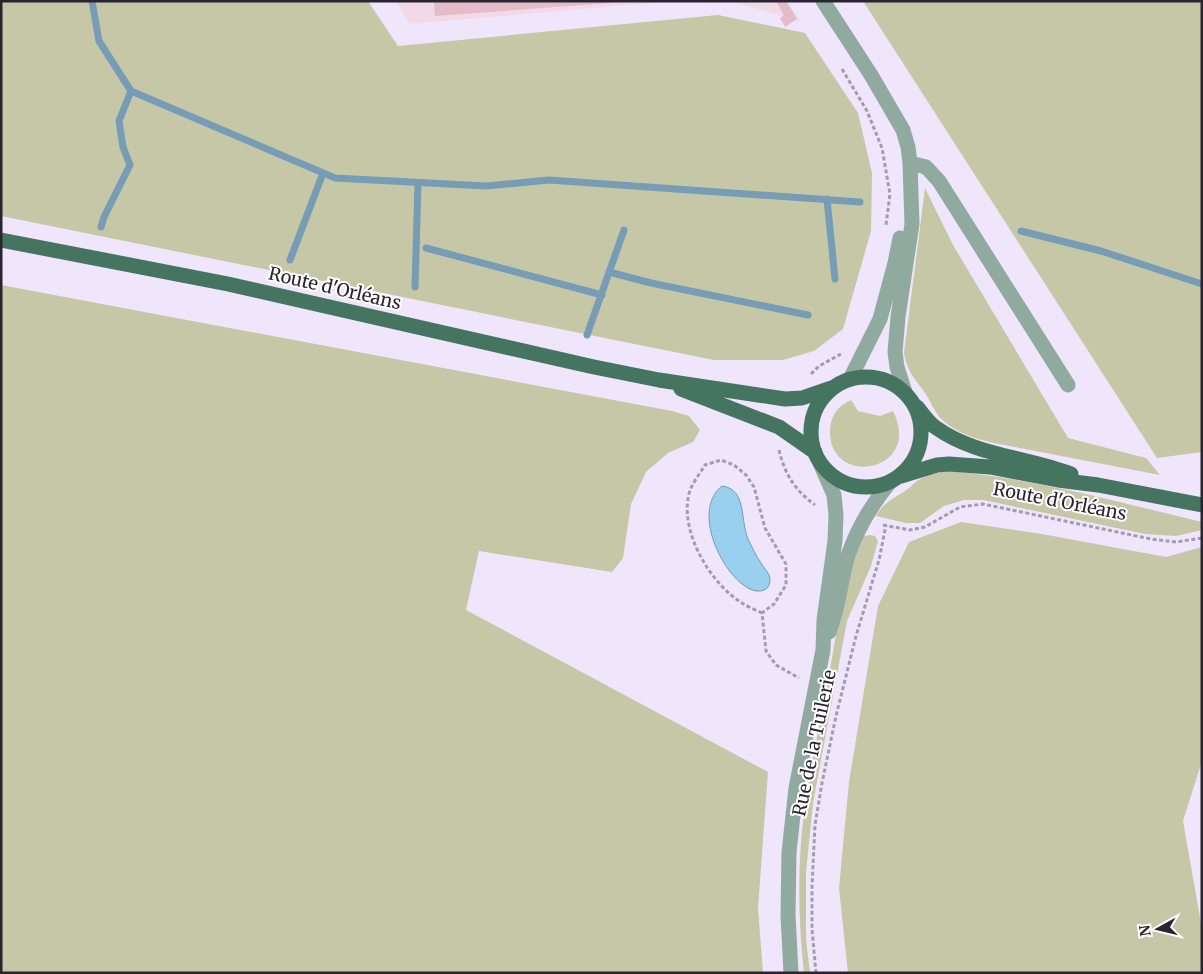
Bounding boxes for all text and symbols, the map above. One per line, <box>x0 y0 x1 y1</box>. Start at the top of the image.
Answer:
street label: Route d'Orléans <box>266 262 404 314</box>
street label: Route d'Orléans <box>991 477 1129 525</box>
street label: Rue de la Tuilerie <box>787 668 841 818</box>
north arrow <box>1133 904 1183 954</box>
text: N <box>1135 924 1155 938</box>

